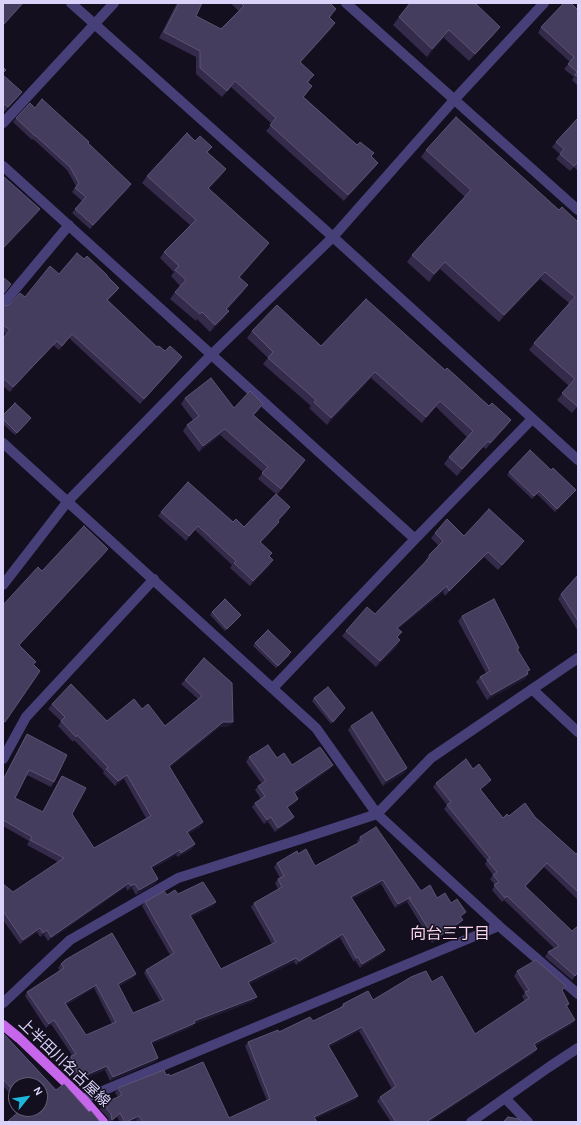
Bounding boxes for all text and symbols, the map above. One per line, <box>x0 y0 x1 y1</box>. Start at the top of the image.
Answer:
district label: 向台三丁目 <box>410 924 490 944</box>
street label: 上半田川名古屋線 <box>15 1015 113 1111</box>
north arrow <box>8 1077 48 1117</box>
text: N <box>30 1085 46 1098</box>

